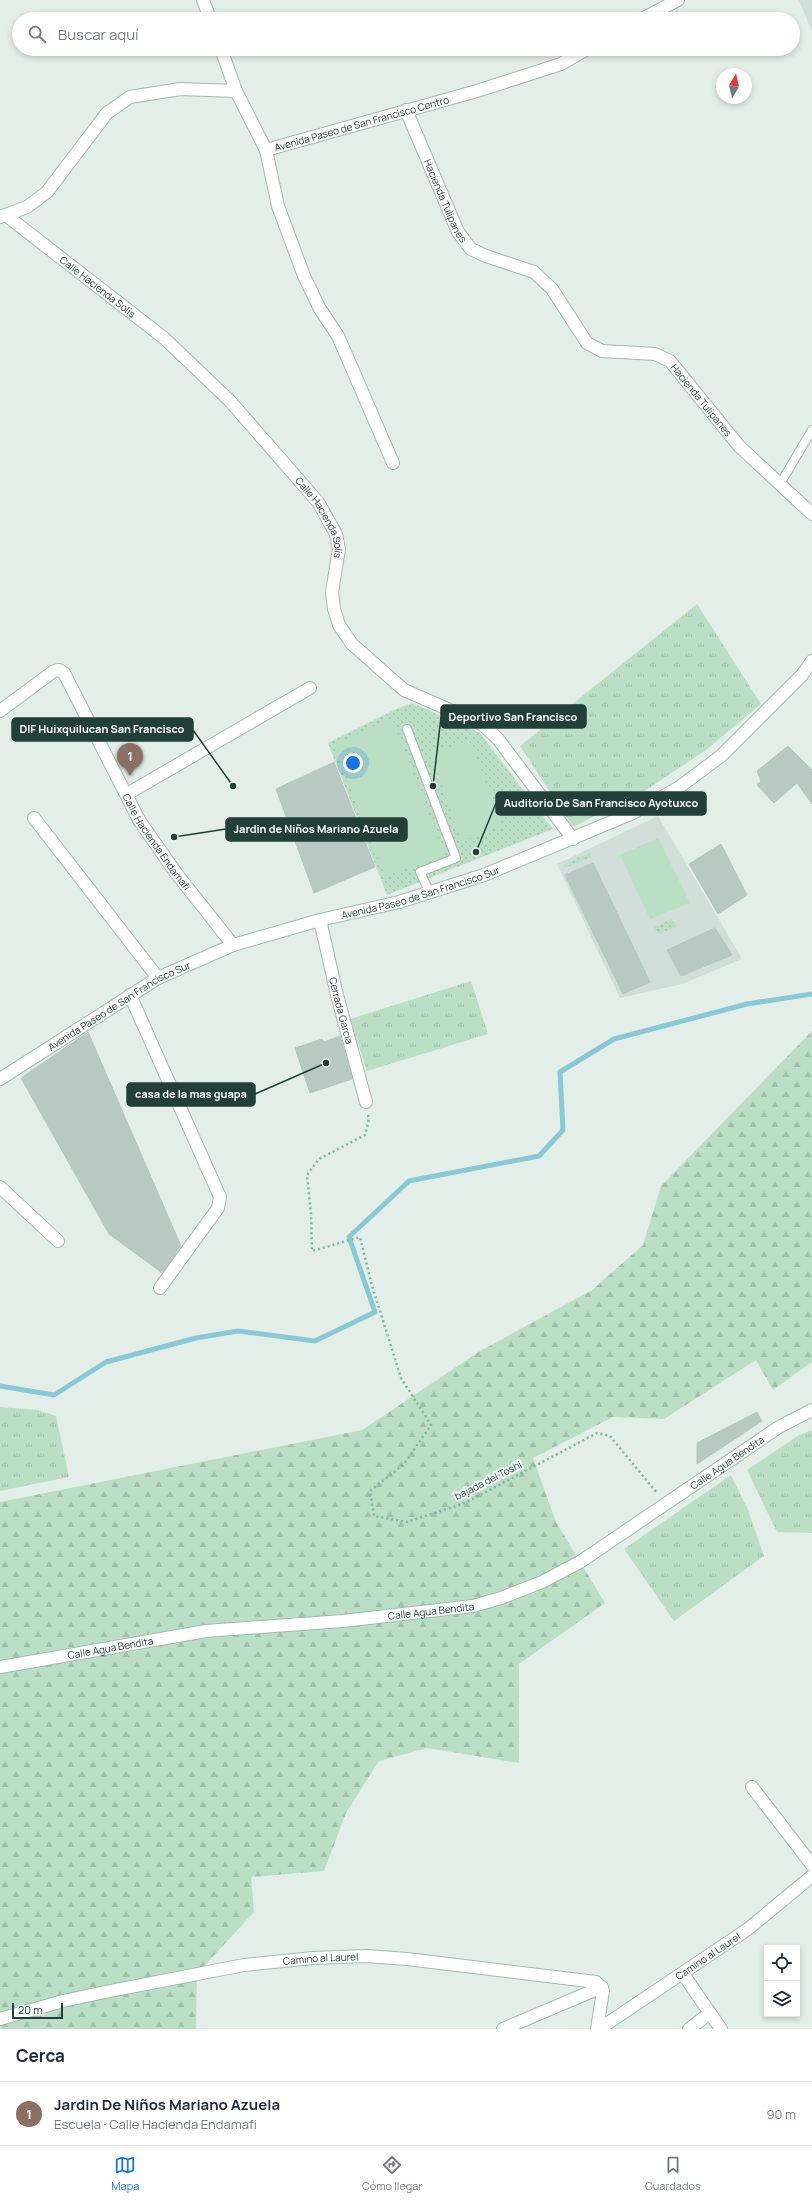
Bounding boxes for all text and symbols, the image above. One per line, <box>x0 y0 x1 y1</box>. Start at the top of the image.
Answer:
search box <box>12 12 800 56</box>
icon: search <box>26 23 48 45</box>
text: Buscar aquí <box>58 24 139 45</box>
north arrow <box>716 68 752 104</box>
street label: Avenida Paseo de San Francisco Centro <box>273 92 450 154</box>
street label: Hacienda Tulipanes <box>421 157 470 245</box>
street label: Calle Hacienda Solís <box>57 253 139 321</box>
street label: Hacienda Tulipanes <box>668 361 735 439</box>
street label: Calle Hacienda Solís <box>292 474 346 559</box>
callout: Deportivo San Francisco <box>441 705 586 728</box>
text: Deportivo San Francisco <box>449 709 578 724</box>
callout: DIF Huixquilucan San Francisco <box>12 718 193 741</box>
text: DIF Huixquilucan San Francisco <box>20 721 185 736</box>
pin: 1 <box>117 743 143 776</box>
your location <box>343 753 363 773</box>
street label: Calle Hacienda Endamafi <box>120 791 194 893</box>
callout: Auditorio De San Francisco Ayotuxco <box>496 792 706 815</box>
text: Auditorio De San Francisco Ayotuxco <box>504 795 698 810</box>
callout: Jardin de Niños Mariano Azuela <box>226 818 407 841</box>
text: Jardin de Niños Mariano Azuela <box>234 821 398 836</box>
street label: Avenida Paseo de San Francisco Sur <box>340 862 502 922</box>
street label: Avenida Paseo de San Francisco Sur <box>45 957 193 1054</box>
street label: Cerrada Garcia <box>326 976 357 1045</box>
callout: casa de la mas guapa <box>127 1083 255 1106</box>
text: casa de la mas guapa <box>135 1086 247 1101</box>
street label: Calle Agua Bendita <box>687 1432 767 1492</box>
street label: bajada del Toshi <box>452 1457 524 1503</box>
street label: Calle Agua Bendita <box>387 1599 475 1623</box>
street label: Calle Agua Bendita <box>66 1633 154 1662</box>
street label: Camino al Laurel <box>672 1929 743 1983</box>
map controls <box>764 1945 800 2017</box>
button: locate <box>764 1945 800 1981</box>
street label: Camino al Laurel <box>282 1949 359 1968</box>
button: layers <box>764 1981 800 2017</box>
scale bar <box>12 2001 63 2020</box>
text: 20 m <box>18 2002 43 2017</box>
text: Cerca <box>16 2044 65 2067</box>
text: Jardin De Niños Mariano Azuela <box>54 2094 280 2115</box>
text: 1 <box>26 2105 32 2123</box>
text: 90 m <box>766 2105 796 2123</box>
text: Escuela · Calle Hacienda Endamafi <box>54 2115 257 2133</box>
tab: Mapa <box>111 2154 139 2193</box>
tab: Cómo llegar <box>362 2154 422 2193</box>
tab: Guardados <box>645 2154 701 2193</box>

